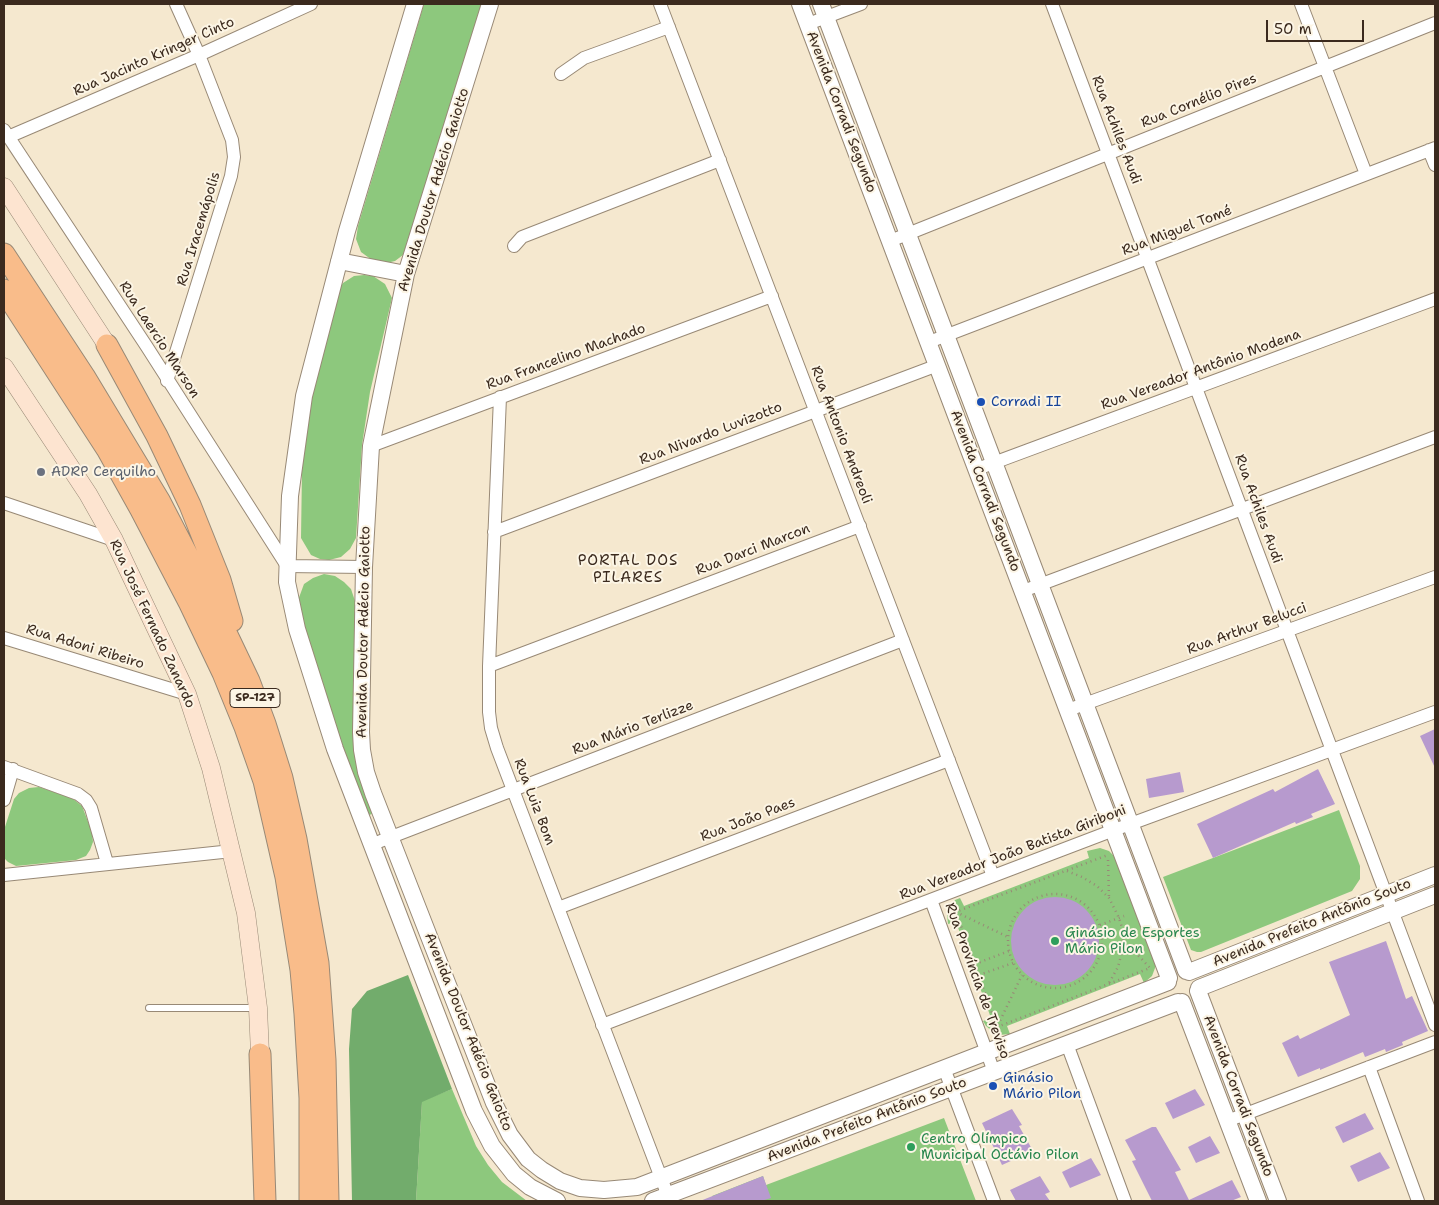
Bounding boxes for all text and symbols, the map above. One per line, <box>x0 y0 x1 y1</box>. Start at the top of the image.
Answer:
scale bar <box>1269 10 1366 42</box>
street label: Rua Jacinto Kringer Cinto <box>71 14 237 100</box>
text: 50 m <box>1274 19 1312 39</box>
street label: Avenida Corradi Segundo <box>802 29 880 195</box>
street label: Rua Cornélio Pires <box>1139 70 1259 132</box>
street label: Rua Achiles Audi <box>1088 73 1144 187</box>
street label: Avenida Doutor Adécio Gaiotto <box>395 86 473 294</box>
street label: Rua Iracemápolis <box>174 170 224 288</box>
street label: Rua Miguel Tomé <box>1120 202 1234 260</box>
street label: Rua Laercio Marson <box>115 278 203 402</box>
street label: Rua Francelino Machado <box>484 320 648 394</box>
street label: Rua Vereador Antônio Modena <box>1099 326 1303 414</box>
street label: Rua Antonio Andreoli <box>807 364 875 506</box>
place label: Corradi II <box>991 394 1061 410</box>
marker: Corradi II <box>975 396 987 408</box>
street label: Rua Nivardo Luvizotto <box>637 399 785 469</box>
street label: Avenida Corradi Segundo <box>946 408 1024 574</box>
street label: Rua Achiles Audi <box>1230 452 1286 566</box>
place label: ADRP Cerquilho <box>51 464 156 480</box>
marker: ADRP Cerquilho <box>35 466 47 478</box>
street label: Rua Darci Marcon <box>694 520 812 580</box>
street label: Avenida Doutor Adécio Gaiotto <box>354 526 374 738</box>
street label: Rua José Fernado Zanardo <box>106 537 198 711</box>
district label: PORTAL DOS PILARES <box>577 552 679 587</box>
street label: Rua Arthur Belucci <box>1185 600 1309 658</box>
street label: Rua Adoni Ribeiro <box>24 621 146 673</box>
road number: SP-127 <box>230 688 280 708</box>
street label: Rua Mário Terlizze <box>570 697 696 759</box>
street label: Rua Luiz Bom <box>510 756 558 848</box>
street label: Rua João Paes <box>698 794 798 846</box>
street label: Rua Vereador João Batista Giriboni <box>897 802 1129 904</box>
street label: Avenida Prefeito Antônio Souto <box>1210 875 1414 971</box>
street label: Rua Província de Treviso <box>941 901 1013 1061</box>
place label: Ginásio de Esportes Mário Pilon <box>1065 925 1200 958</box>
street label: Avenida Doutor Adécio Gaiotto <box>420 930 516 1134</box>
marker: Ginásio de Esportes Mário Pilon <box>1049 935 1061 947</box>
street label: Avenida Corradi Segundo <box>1199 1013 1277 1179</box>
place label: Ginásio Mário Pilon <box>1003 1070 1081 1102</box>
street label: Avenida Prefeito Antônio Souto <box>765 1074 969 1166</box>
marker: Ginásio Mário Pilon <box>987 1080 999 1092</box>
place label: Centro Olímpico Municipal Octávio Pilon <box>921 1131 1079 1164</box>
marker: Centro Olímpico Municipal Octávio Pilon <box>905 1141 917 1153</box>

